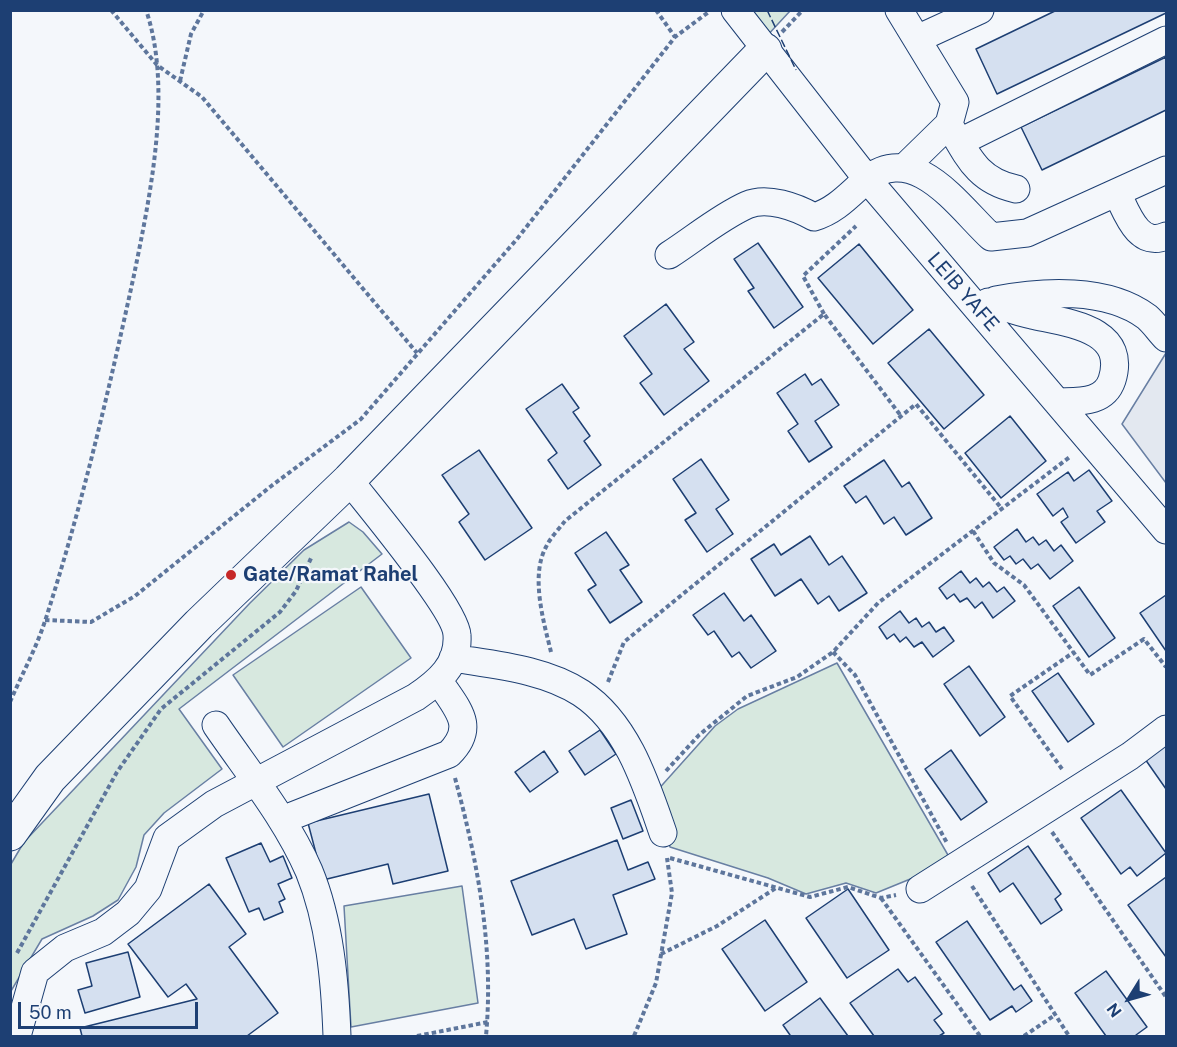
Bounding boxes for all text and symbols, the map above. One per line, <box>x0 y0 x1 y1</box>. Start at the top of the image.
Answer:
street label: LEIB YAFE <box>922 247 1004 337</box>
place label: Gate/Ramat Rahel <box>243 563 418 587</box>
marker: Gate/Ramat Rahel <box>224 568 238 582</box>
north arrow <box>1099 969 1159 1029</box>
scale bar <box>21 990 201 1028</box>
text: N <box>1103 999 1126 1021</box>
text: 50 m <box>29 1002 72 1023</box>

